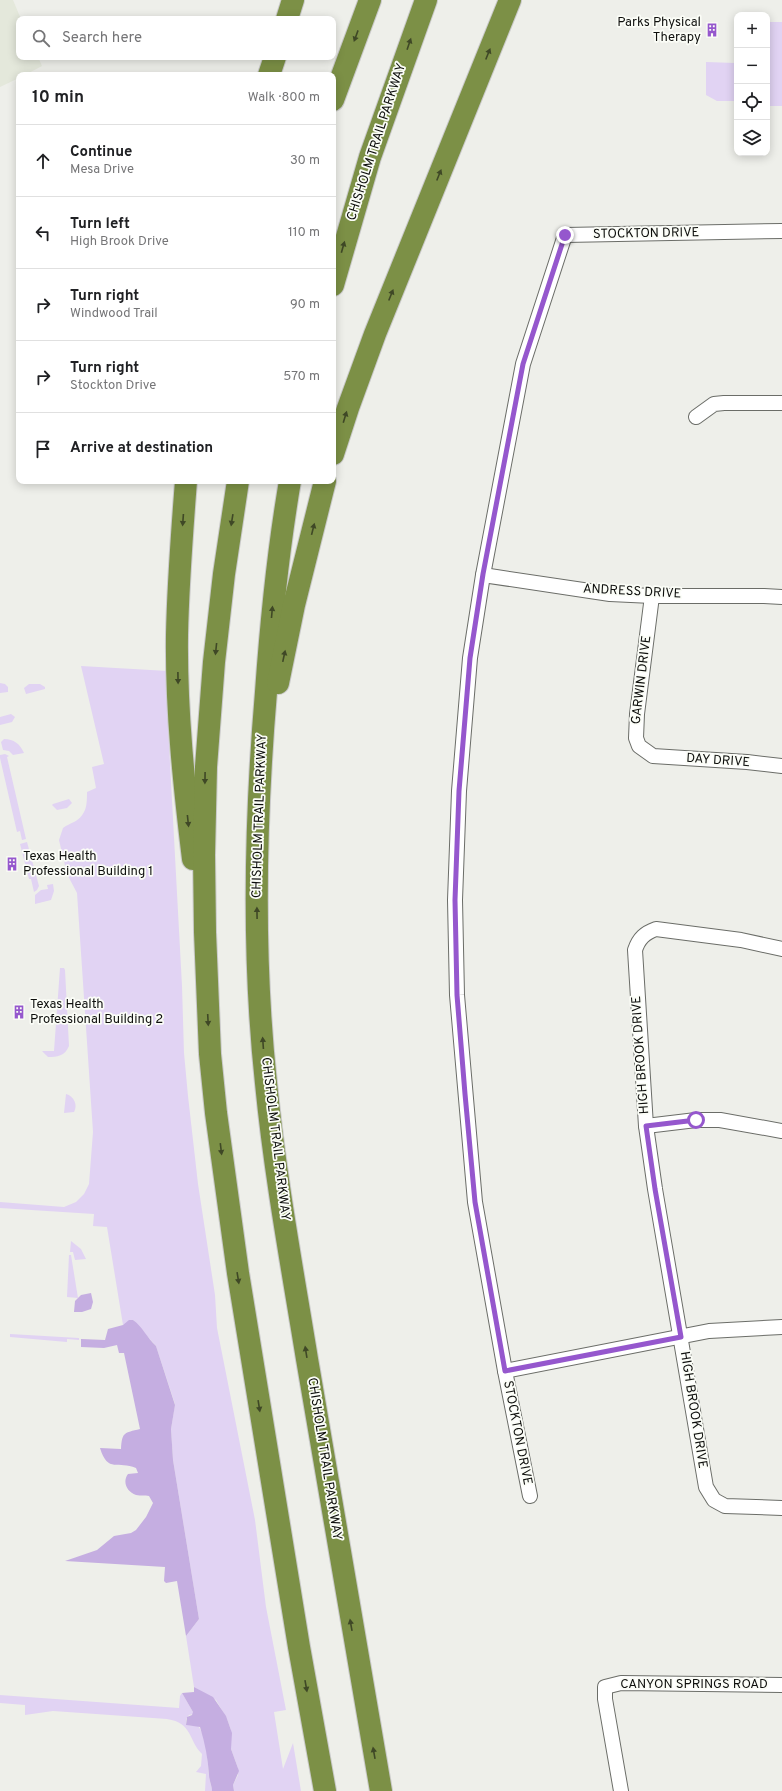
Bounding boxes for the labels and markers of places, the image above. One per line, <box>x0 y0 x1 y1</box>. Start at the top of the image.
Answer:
place label: Parks Physical Therapy <box>617 15 701 46</box>
building icon: Parks Physical Therapy <box>704 22 720 38</box>
place label: Texas Health Professional Building 1 <box>23 849 153 880</box>
building icon: Texas Health Professional Building 1 <box>4 856 20 872</box>
place label: Texas Health Professional Building 2 <box>30 997 163 1028</box>
building icon: Texas Health Professional Building 2 <box>11 1004 27 1020</box>

